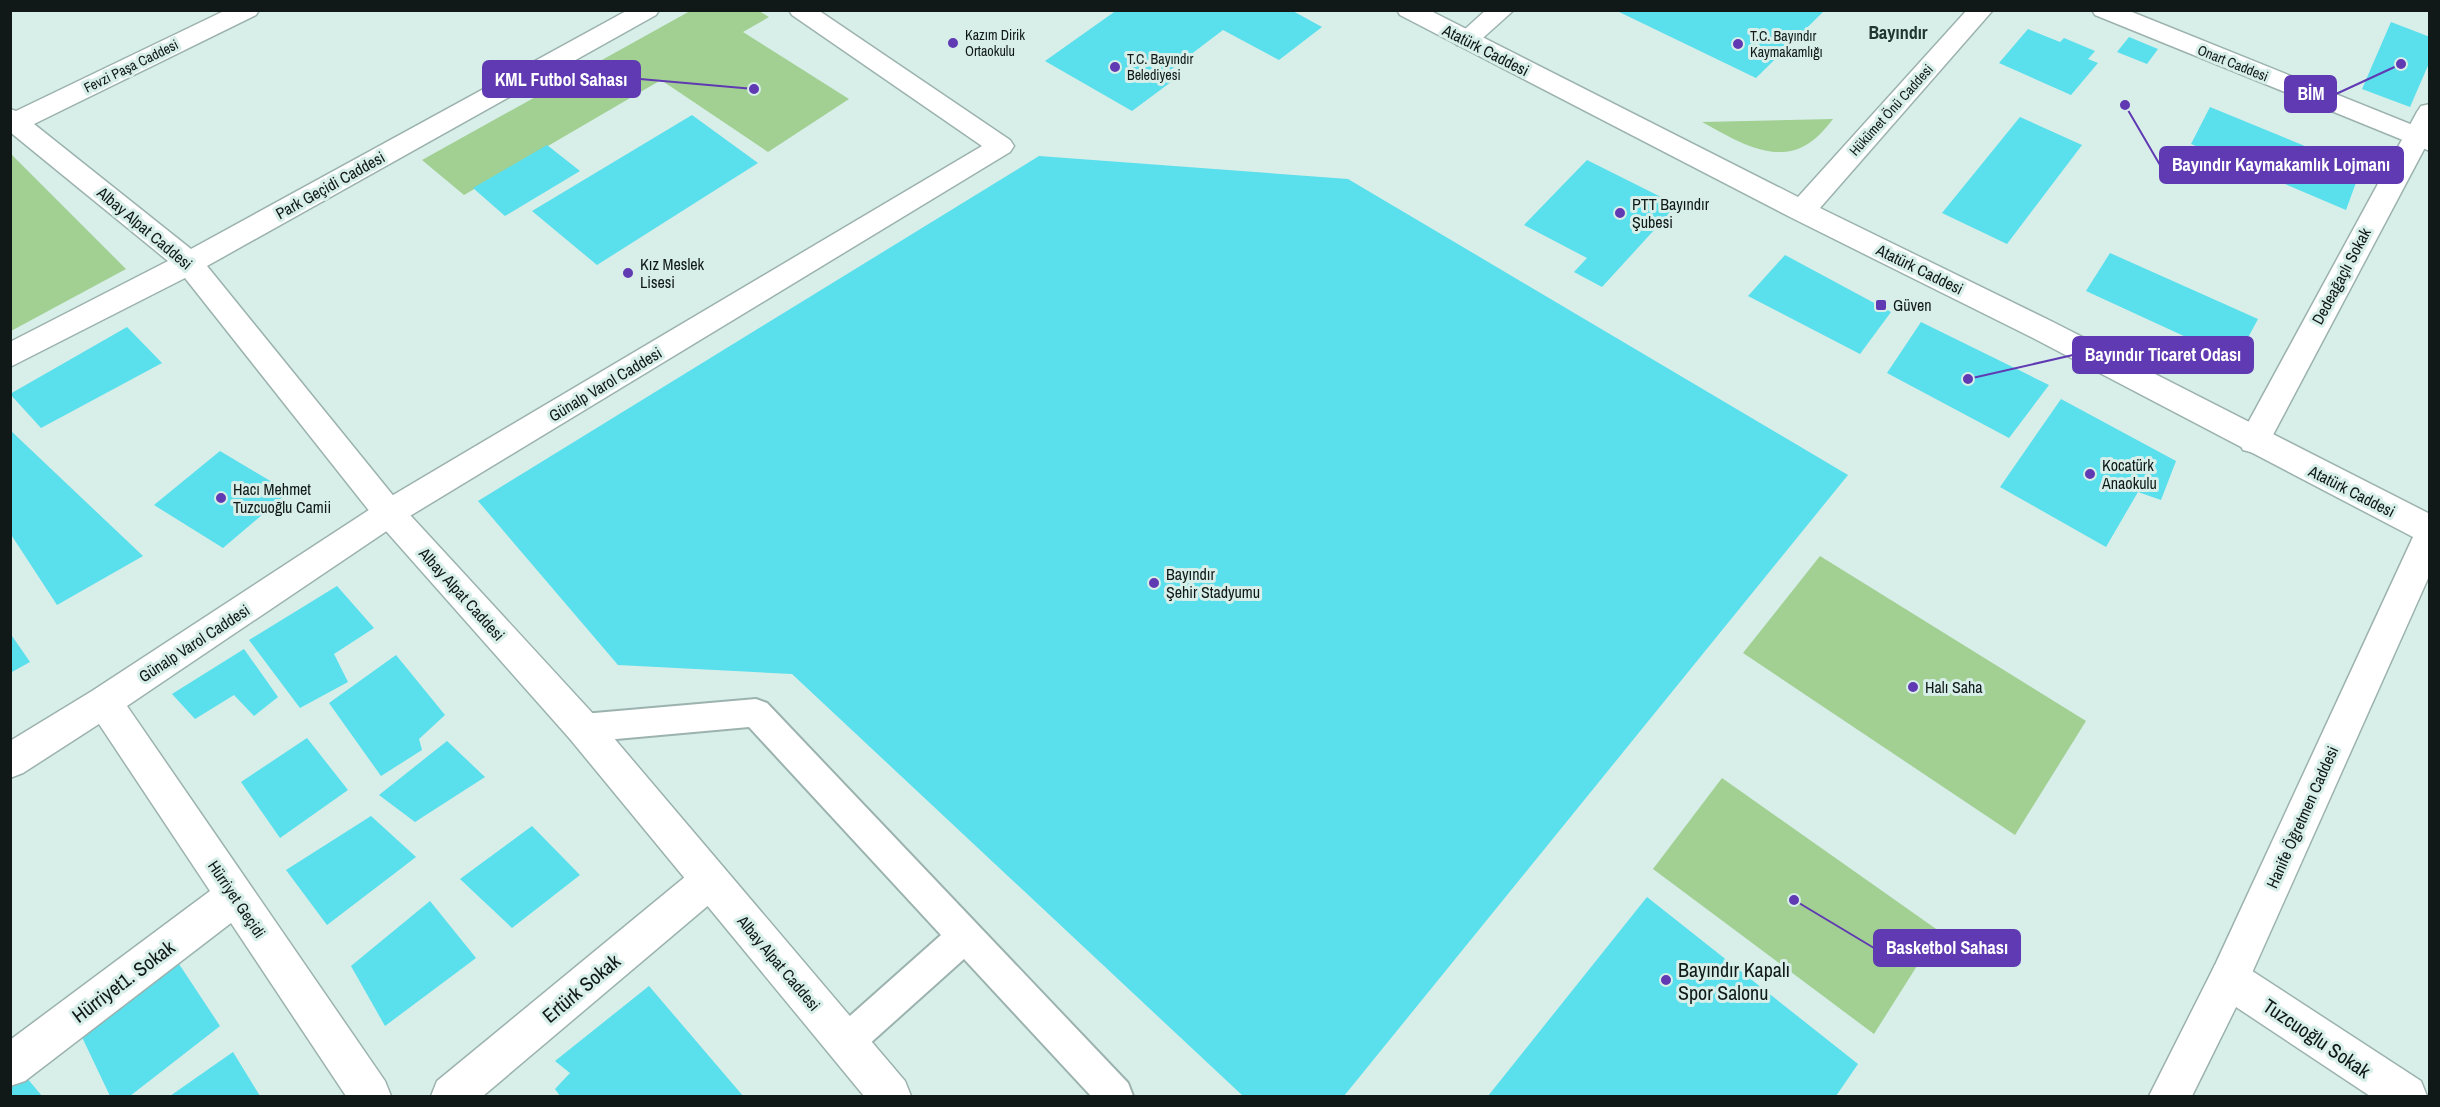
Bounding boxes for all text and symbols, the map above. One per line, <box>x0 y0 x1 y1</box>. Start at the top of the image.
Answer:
street label: Atatürk Caddesi <box>1438 18 1533 81</box>
district label: Bayındır <box>1868 20 1928 45</box>
place label: Kazım Dirik Ortaokulu <box>965 26 1025 60</box>
place label: T.C. Bayındır Kaymakamlığı <box>1750 27 1823 61</box>
street label: Fevzi Paşa Caddesi <box>81 35 181 97</box>
marker: Kazım Dirik Ortaokulu <box>946 36 960 50</box>
marker: T.C. Bayındır Kaymakamlığı <box>1731 37 1745 51</box>
street label: Onart Caddesi <box>2195 41 2271 85</box>
place label: T.C. Bayındır Belediyesi <box>1127 50 1194 84</box>
marker: T.C. Bayındır Belediyesi <box>1108 60 1122 74</box>
callout: KML Futbol Sahası <box>483 61 640 97</box>
street label: Hükümet Önü Caddesi <box>1845 61 1937 159</box>
text: KML Futbol Sahası <box>495 67 627 92</box>
callout: BİM <box>2285 76 2336 112</box>
text: BİM <box>2297 81 2325 106</box>
street label: Park Geçidi Caddesi <box>271 146 389 224</box>
callout: Bayındır Kaymakamlık Lojmanı <box>2160 147 2403 183</box>
text: Bayındır Kaymakamlık Lojmanı <box>2172 152 2390 177</box>
street label: Albay Alpat Caddesi <box>92 181 197 274</box>
place label: PTT Bayındır Şubesi <box>1632 193 1710 233</box>
marker: PTT Bayındır Şubesi <box>1613 206 1627 220</box>
street label: Dedeağaçlı Sokak <box>2306 223 2376 328</box>
street label: Atatürk Caddesi <box>1872 238 1967 300</box>
place label: Kız Meslek Lisesi <box>640 253 705 293</box>
marker: Kız Meslek Lisesi <box>621 266 635 280</box>
place label: Güven <box>1893 294 1932 316</box>
marker: Güven <box>1874 298 1888 312</box>
callout: Bayındır Ticaret Odası <box>2073 337 2253 373</box>
street label: Günalp Varol Caddesi <box>544 342 666 426</box>
text: Bayındır Ticaret Odası <box>2085 342 2241 367</box>
place label: Kocatürk Anaokulu <box>2101 454 2157 494</box>
street label: Atatürk Caddesi <box>2304 459 2399 522</box>
marker: Kocatürk Anaokulu <box>2083 467 2097 481</box>
place label: Hacı Mehmet Tuzcuoğlu Camii <box>233 478 331 518</box>
marker: Hacı Mehmet Tuzcuoğlu Camii <box>214 491 228 505</box>
street label: Albay Alpat Caddesi <box>414 542 510 645</box>
place label: Bayındır Şehir Stadyumu <box>1166 563 1260 603</box>
marker: Bayındır Şehir Stadyumu <box>1147 576 1161 590</box>
street label: Günalp Varol Caddesi <box>134 599 254 687</box>
place label: Halı Saha <box>1925 676 1983 698</box>
marker: Halı Saha <box>1906 680 1920 694</box>
street label: Hanife Öğretmen Caddesi <box>2261 743 2343 891</box>
street label: Hürriyet Geçidi <box>203 856 271 942</box>
street label: Albay Alpat Caddesi <box>732 910 825 1015</box>
callout: Basketbol Sahası <box>1874 930 2020 966</box>
street label: Hürriyet1. Sokak <box>66 933 181 1029</box>
text: Basketbol Sahası <box>1886 935 2008 960</box>
street label: Ertürk Sokak <box>536 947 626 1029</box>
place label: Bayındır Kapalı Spor Salonu <box>1678 956 1790 1006</box>
marker: Bayındır Kapalı Spor Salonu <box>1659 973 1673 987</box>
street label: Tuzcuoğlu Sokak <box>2258 992 2377 1084</box>

